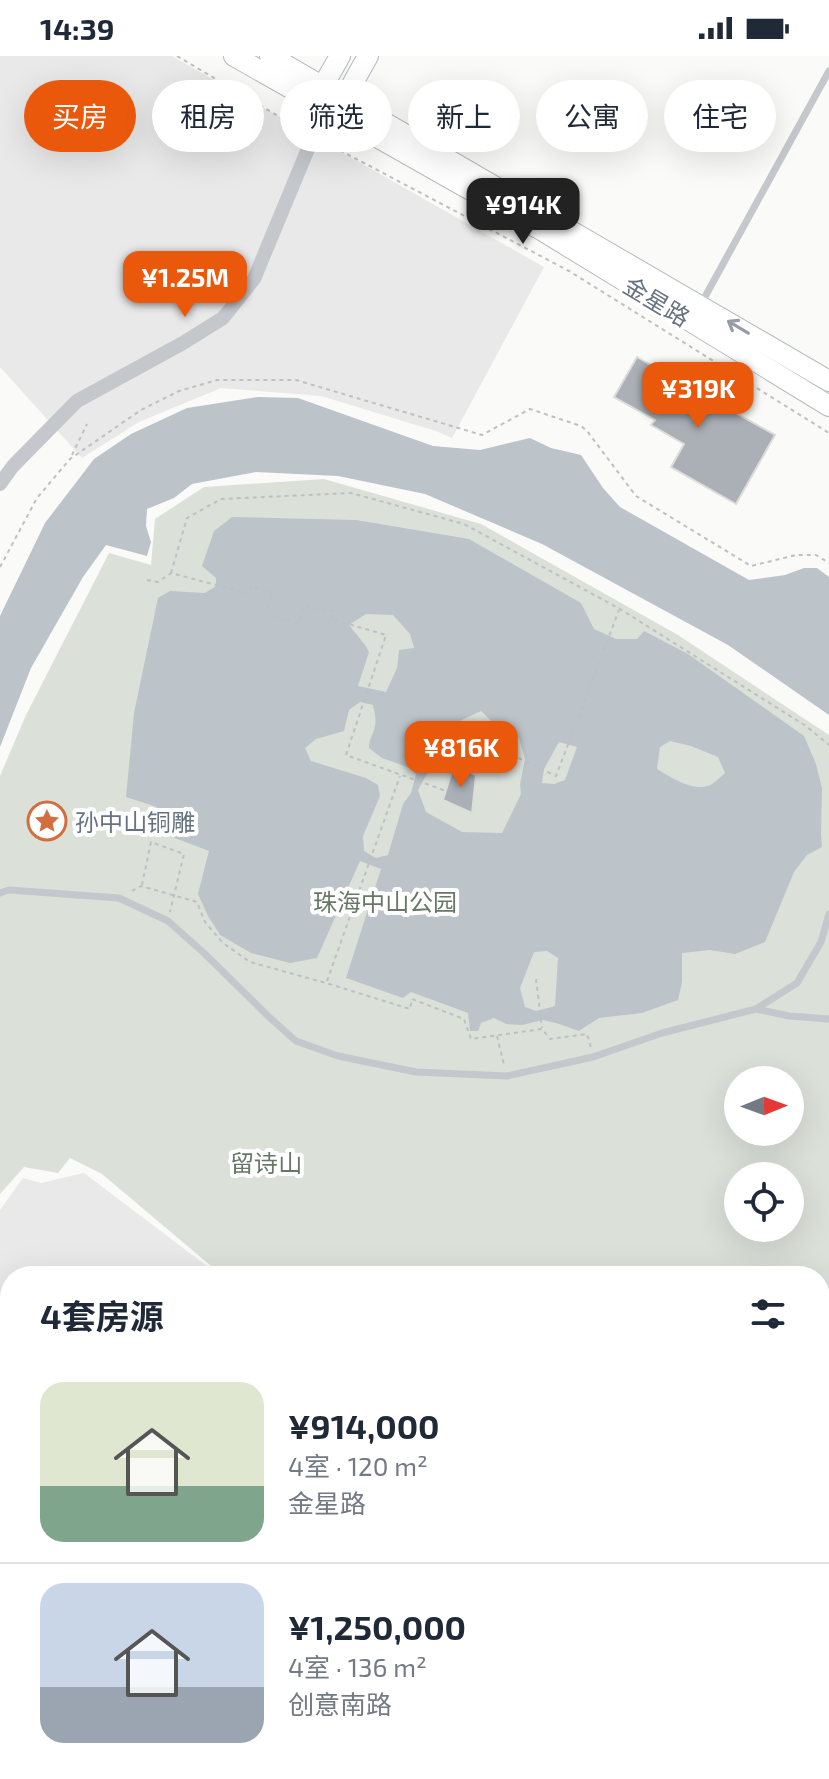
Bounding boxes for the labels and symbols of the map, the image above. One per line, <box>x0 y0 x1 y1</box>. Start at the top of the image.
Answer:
pin: ¥914K <box>467 178 579 246</box>
pin: ¥1.25M <box>120 251 250 319</box>
street label: 金星路 <box>619 270 695 332</box>
one-way arrow <box>727 319 750 335</box>
pin: ¥319K <box>642 362 754 430</box>
pin: ¥816K <box>405 721 517 789</box>
place icon: 孙中山铜雕 <box>26 800 68 842</box>
place label: 孙中山铜雕 <box>75 807 195 836</box>
park label: 珠海中山公园 <box>313 887 457 916</box>
north arrow <box>724 1066 804 1146</box>
park label: 留诗山 <box>230 1148 302 1177</box>

